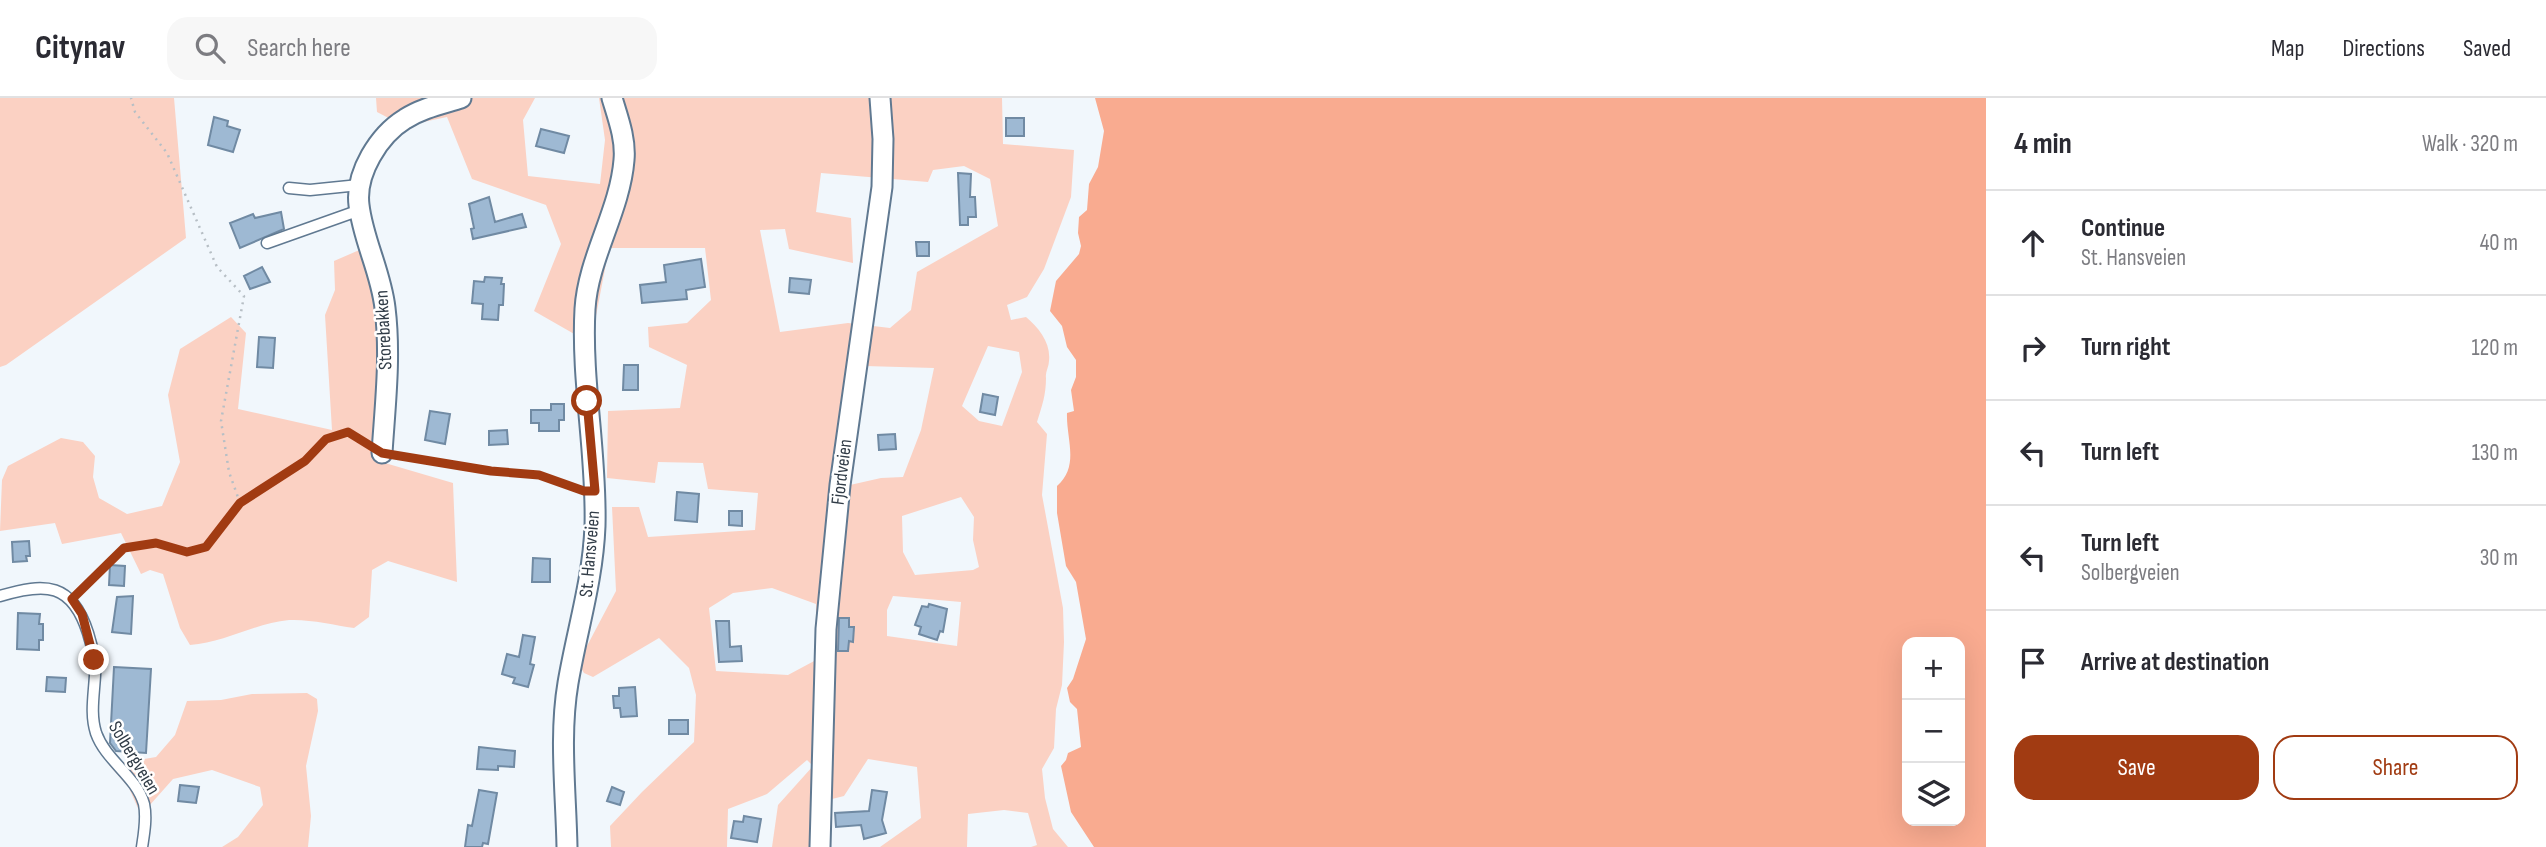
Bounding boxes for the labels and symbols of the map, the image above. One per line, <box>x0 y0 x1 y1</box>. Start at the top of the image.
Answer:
street label: Storebakken <box>370 290 398 370</box>
route start <box>571 385 602 416</box>
street label: Fjordveien <box>827 438 857 506</box>
street label: St. Hansveien <box>575 510 605 598</box>
route end <box>78 644 109 675</box>
street label: Solbergveien <box>103 717 165 799</box>

